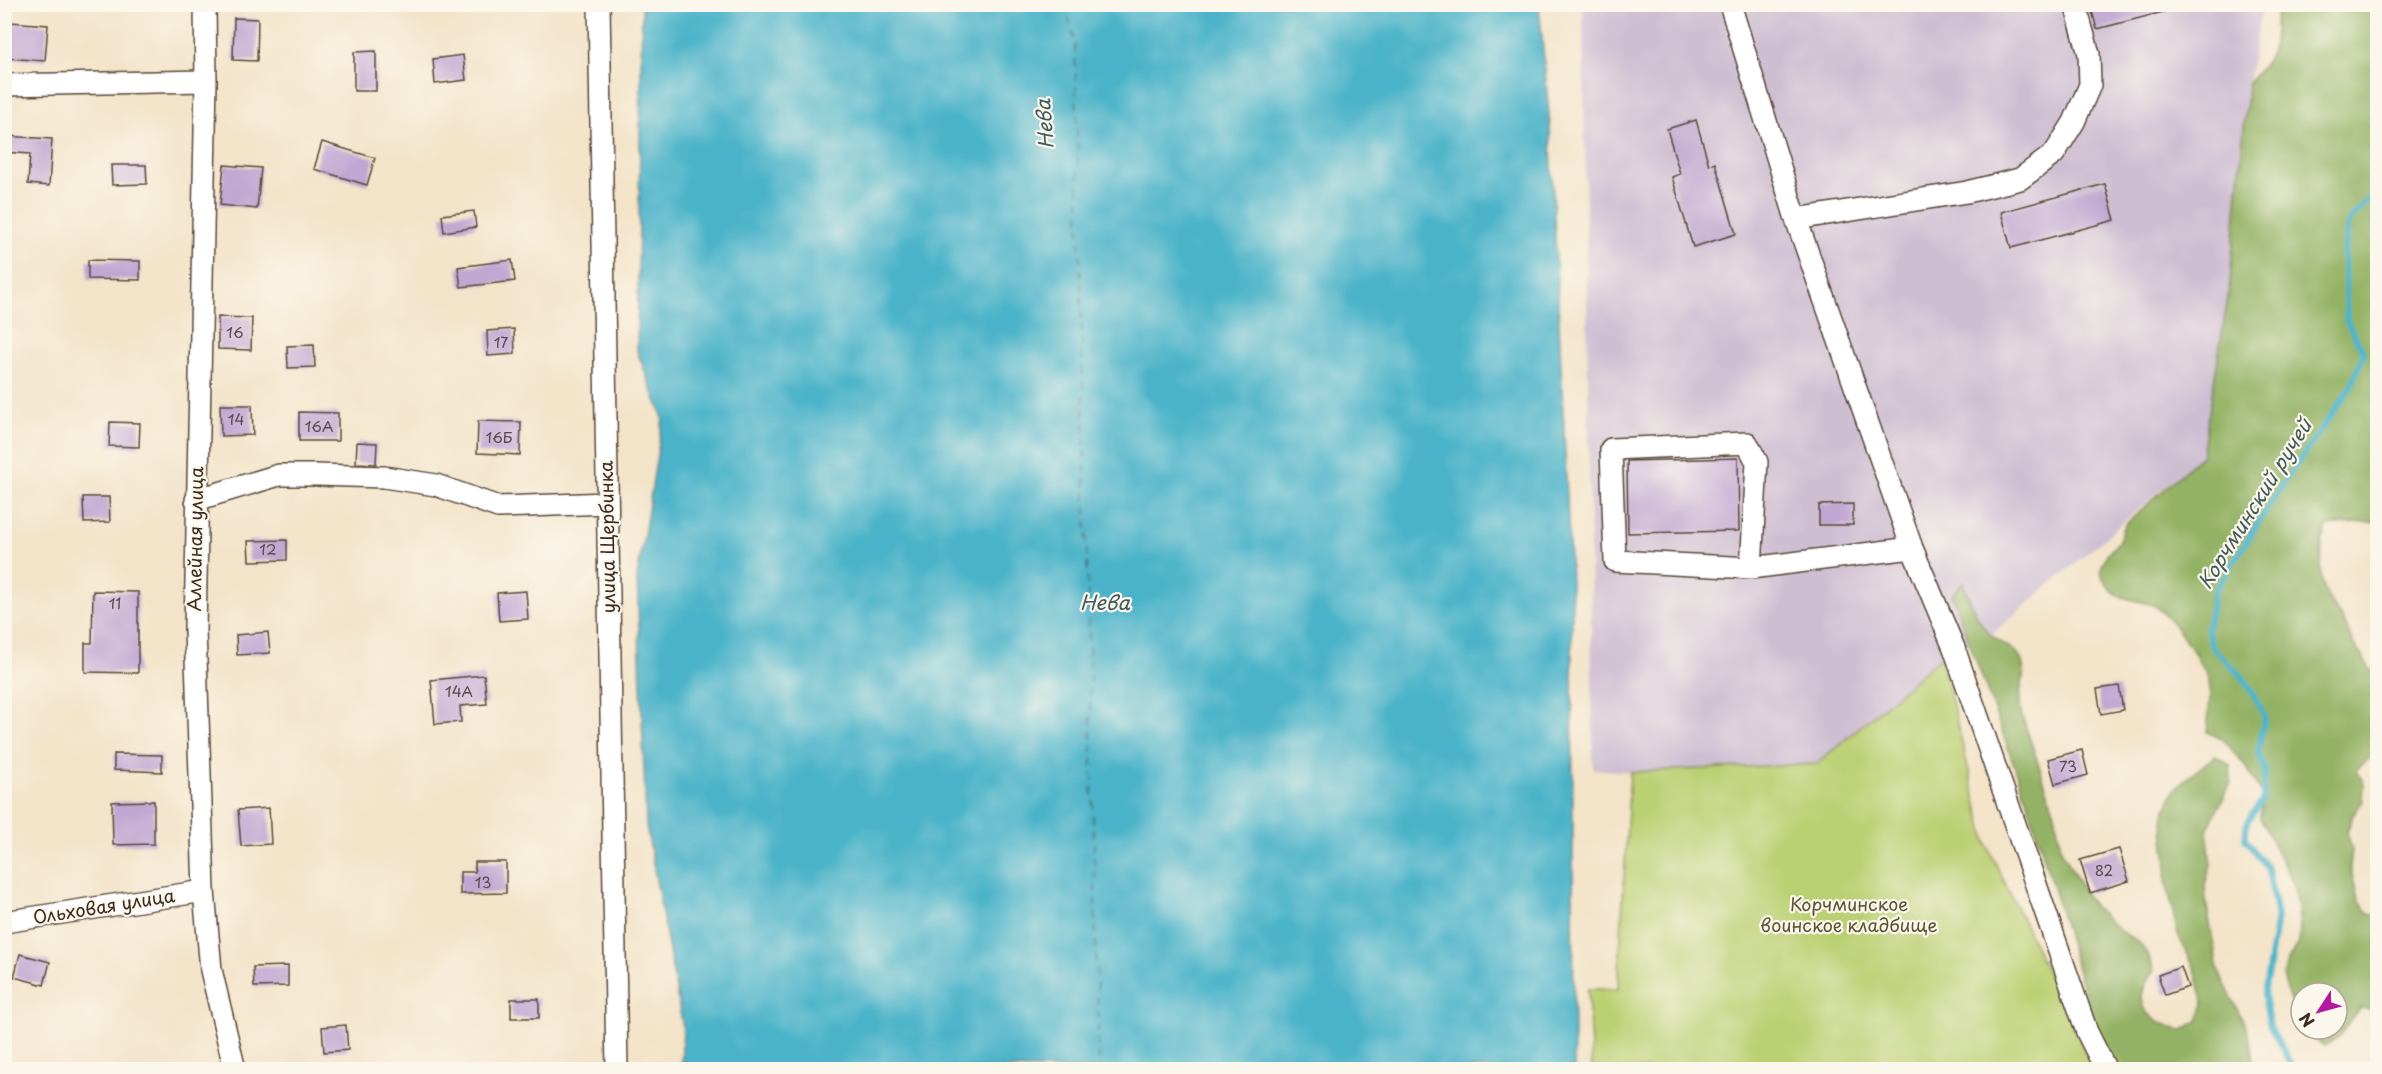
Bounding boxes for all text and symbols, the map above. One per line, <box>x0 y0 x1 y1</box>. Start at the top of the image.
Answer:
water label: Нева <box>1027 98 1061 150</box>
house number: 16 <box>226 320 244 343</box>
house number: 17 <box>494 330 508 353</box>
house number: 14 <box>228 407 244 430</box>
water label: Корчминский ручей <box>2190 411 2320 594</box>
house number: 16А <box>305 414 333 437</box>
house number: 16Б <box>485 425 513 448</box>
street label: улица Щербинка <box>592 460 621 614</box>
street label: Аллейная улица <box>180 466 209 612</box>
house number: 12 <box>259 537 277 560</box>
water label: Нева <box>1080 587 1131 617</box>
house number: 11 <box>109 591 121 614</box>
house number: 14А <box>445 679 473 702</box>
house number: 73 <box>2059 754 2077 777</box>
house number: 82 <box>2095 858 2113 881</box>
house number: 13 <box>475 870 491 893</box>
street label: Ольховая улица <box>31 881 177 930</box>
park label: Корчминское воинское кладбище <box>1760 890 1938 938</box>
north arrow <box>2289 981 2349 1041</box>
text: N <box>2293 1008 2319 1033</box>

